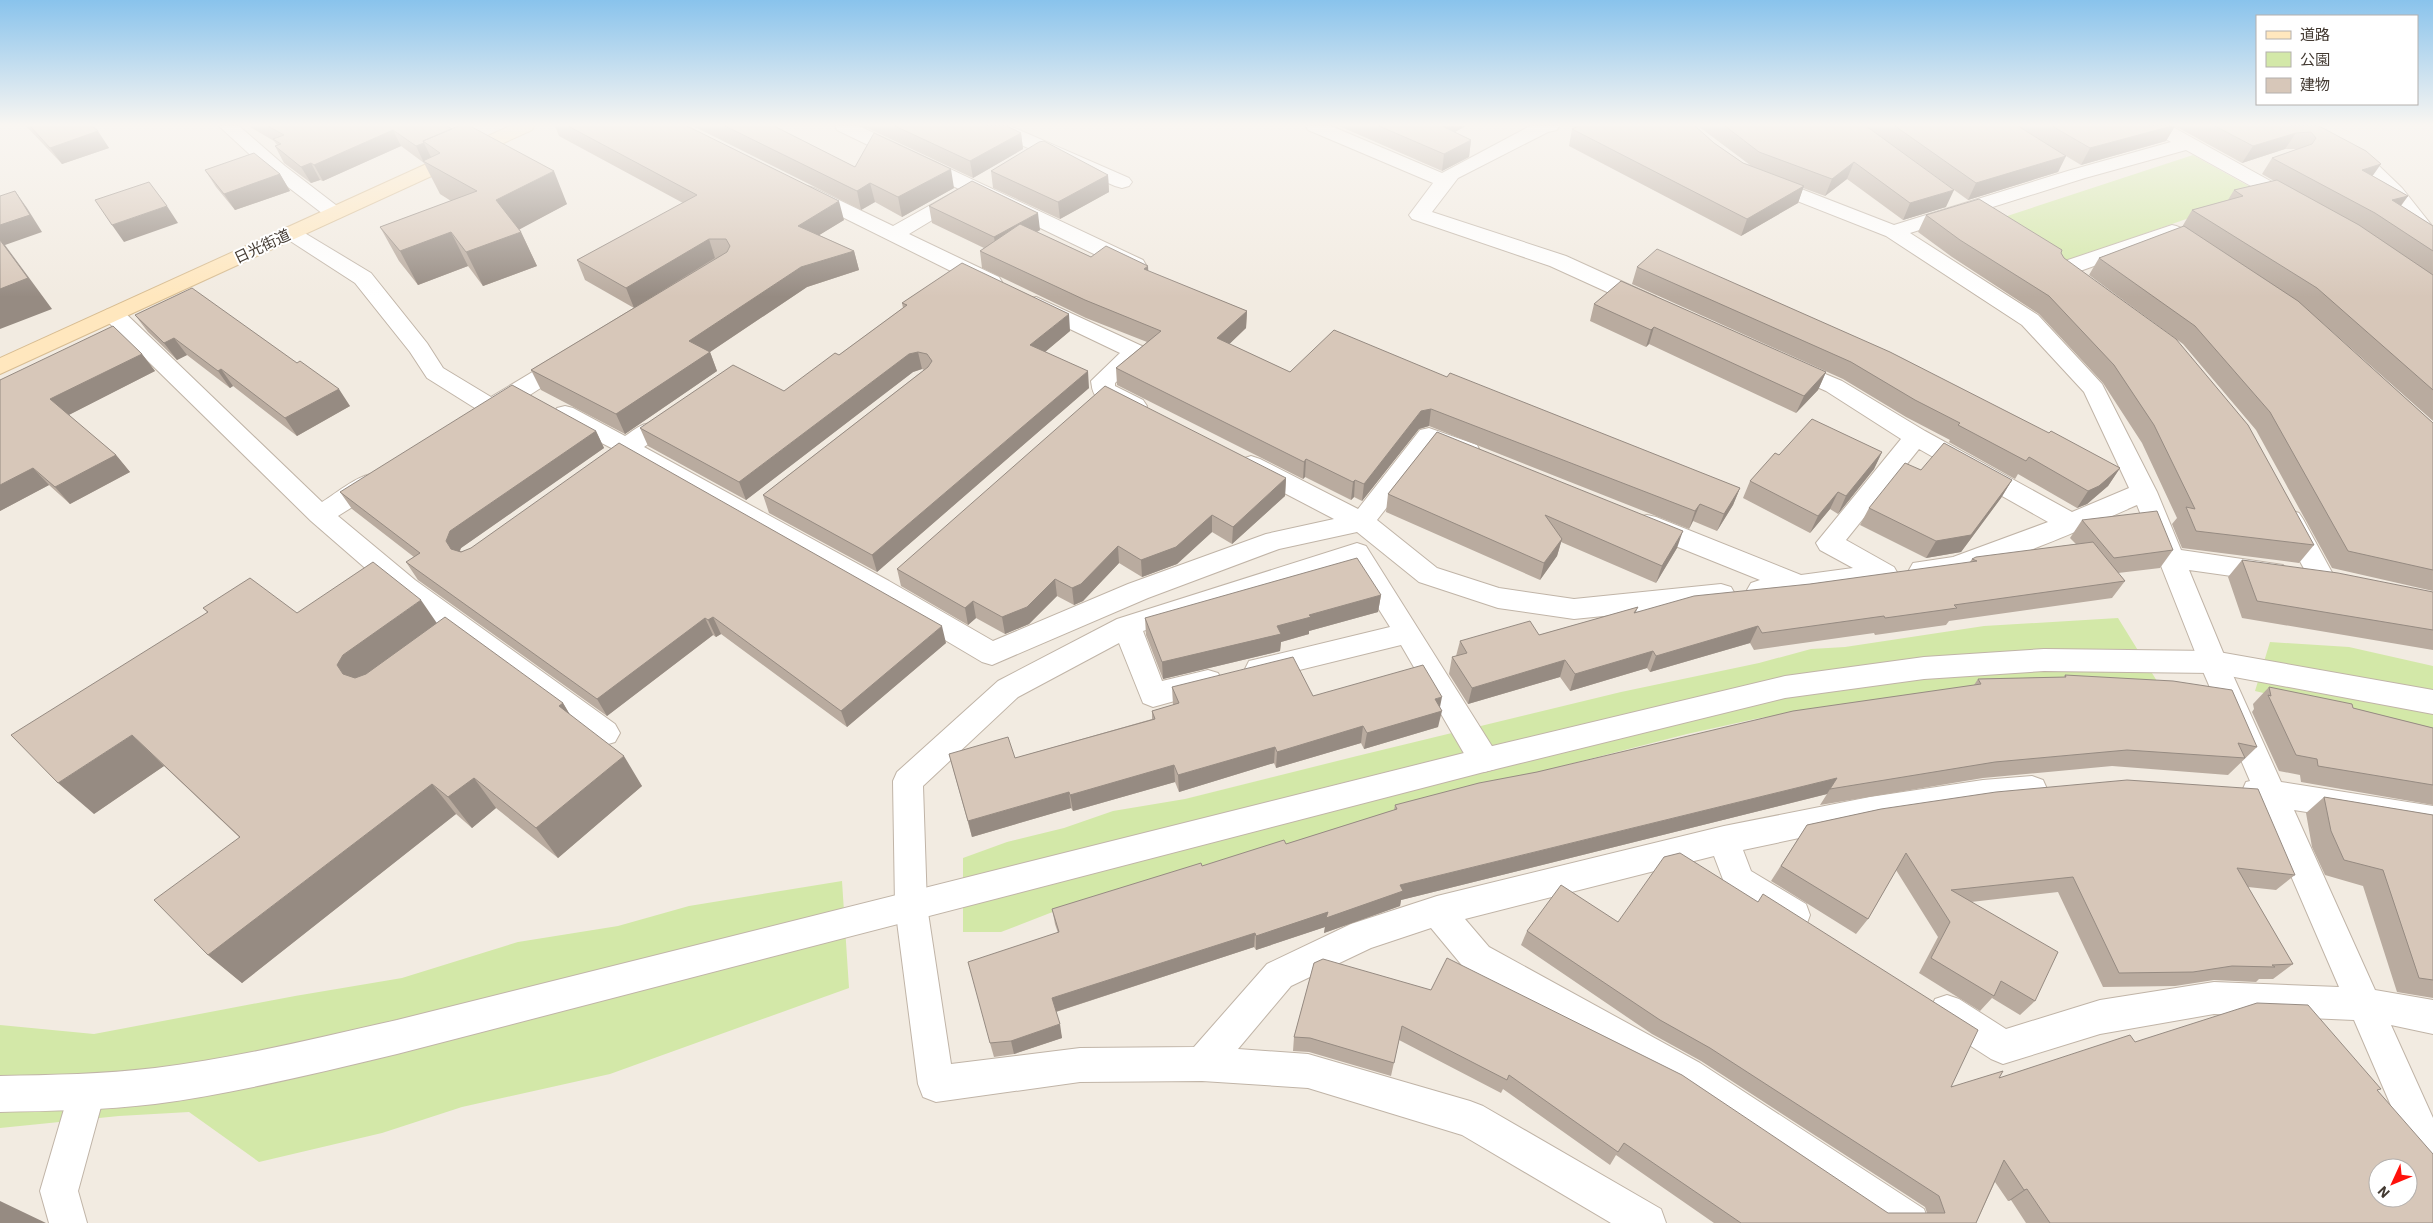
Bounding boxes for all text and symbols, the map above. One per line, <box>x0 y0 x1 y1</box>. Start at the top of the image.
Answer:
legend <box>2256 15 2418 105</box>
text: 道路 <box>2300 25 2330 44</box>
text: 公園 <box>2300 50 2330 69</box>
text: 建物 <box>2300 75 2330 94</box>
street label: 日光街道 <box>231 225 293 267</box>
north arrow <box>2368 1158 2418 1208</box>
text: N <box>2374 1182 2394 1202</box>

